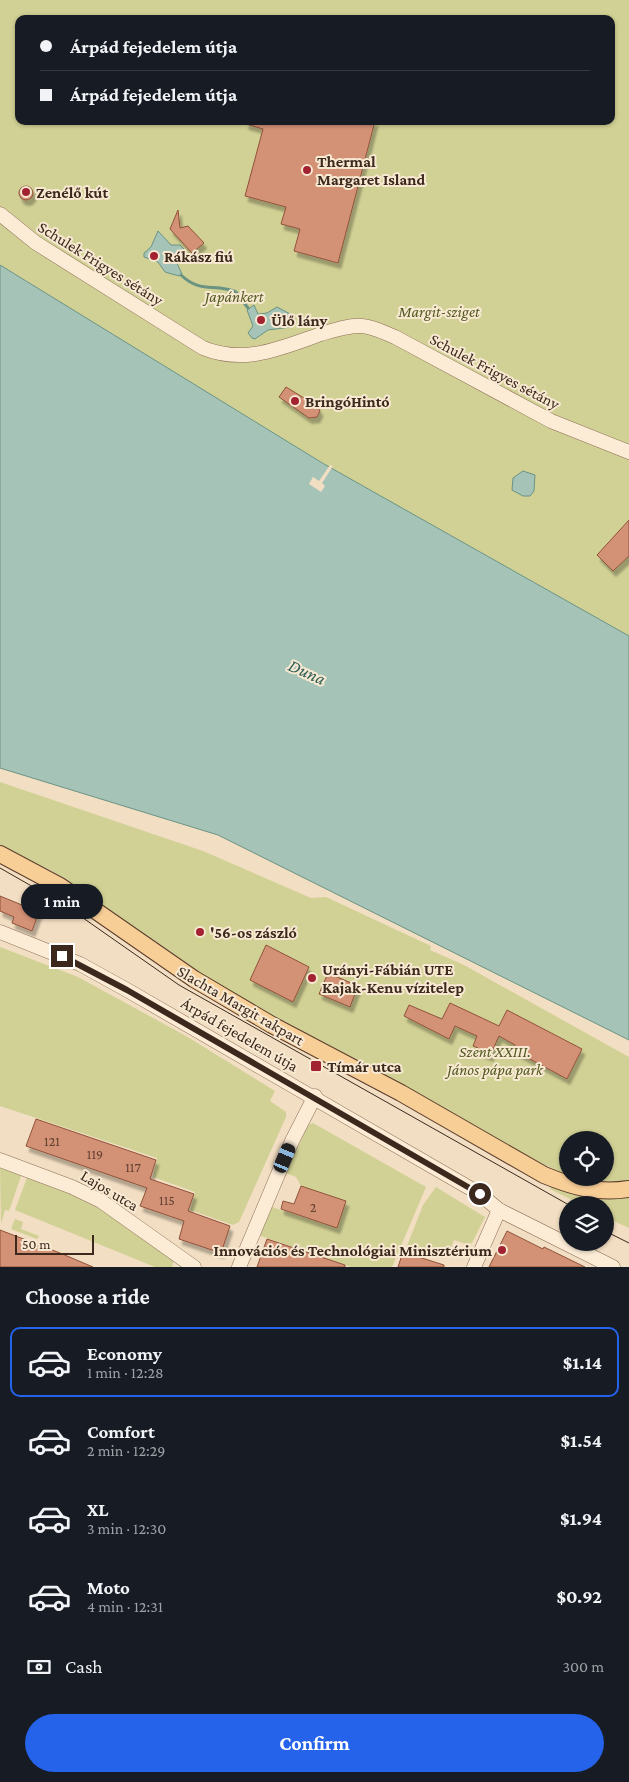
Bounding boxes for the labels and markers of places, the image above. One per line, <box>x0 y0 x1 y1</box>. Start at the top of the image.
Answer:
place label: Thermal Margaret Island <box>317 153 425 188</box>
marker: Thermal Margaret Island <box>301 164 313 176</box>
place label: Zenélő kút <box>36 184 108 201</box>
marker: Zenélő kút <box>20 186 32 198</box>
place label: Rákász fiú <box>164 248 233 265</box>
marker: Rákász fiú <box>148 250 160 262</box>
place label: Ülő lány <box>271 312 328 329</box>
marker: Ülő lány <box>255 314 267 326</box>
place label: BringóHintó <box>305 393 390 410</box>
marker: BringóHintó <box>289 395 301 407</box>
place label: '56-os zászló <box>210 924 297 941</box>
marker: '56-os zászló <box>194 926 206 938</box>
place label: Urányi-Fábián UTE Kajak-Kenu vízitelep <box>322 961 464 997</box>
marker: Urányi-Fábián UTE Kajak-Kenu vízitelep <box>306 972 318 984</box>
place label: Tímár utca <box>327 1058 402 1075</box>
marker: Tímár utca <box>309 1059 323 1073</box>
place label: Innovációs és Technológiai Minisztérium <box>214 1242 492 1259</box>
marker: Innovációs és Technológiai Minisztérium <box>496 1244 508 1256</box>

